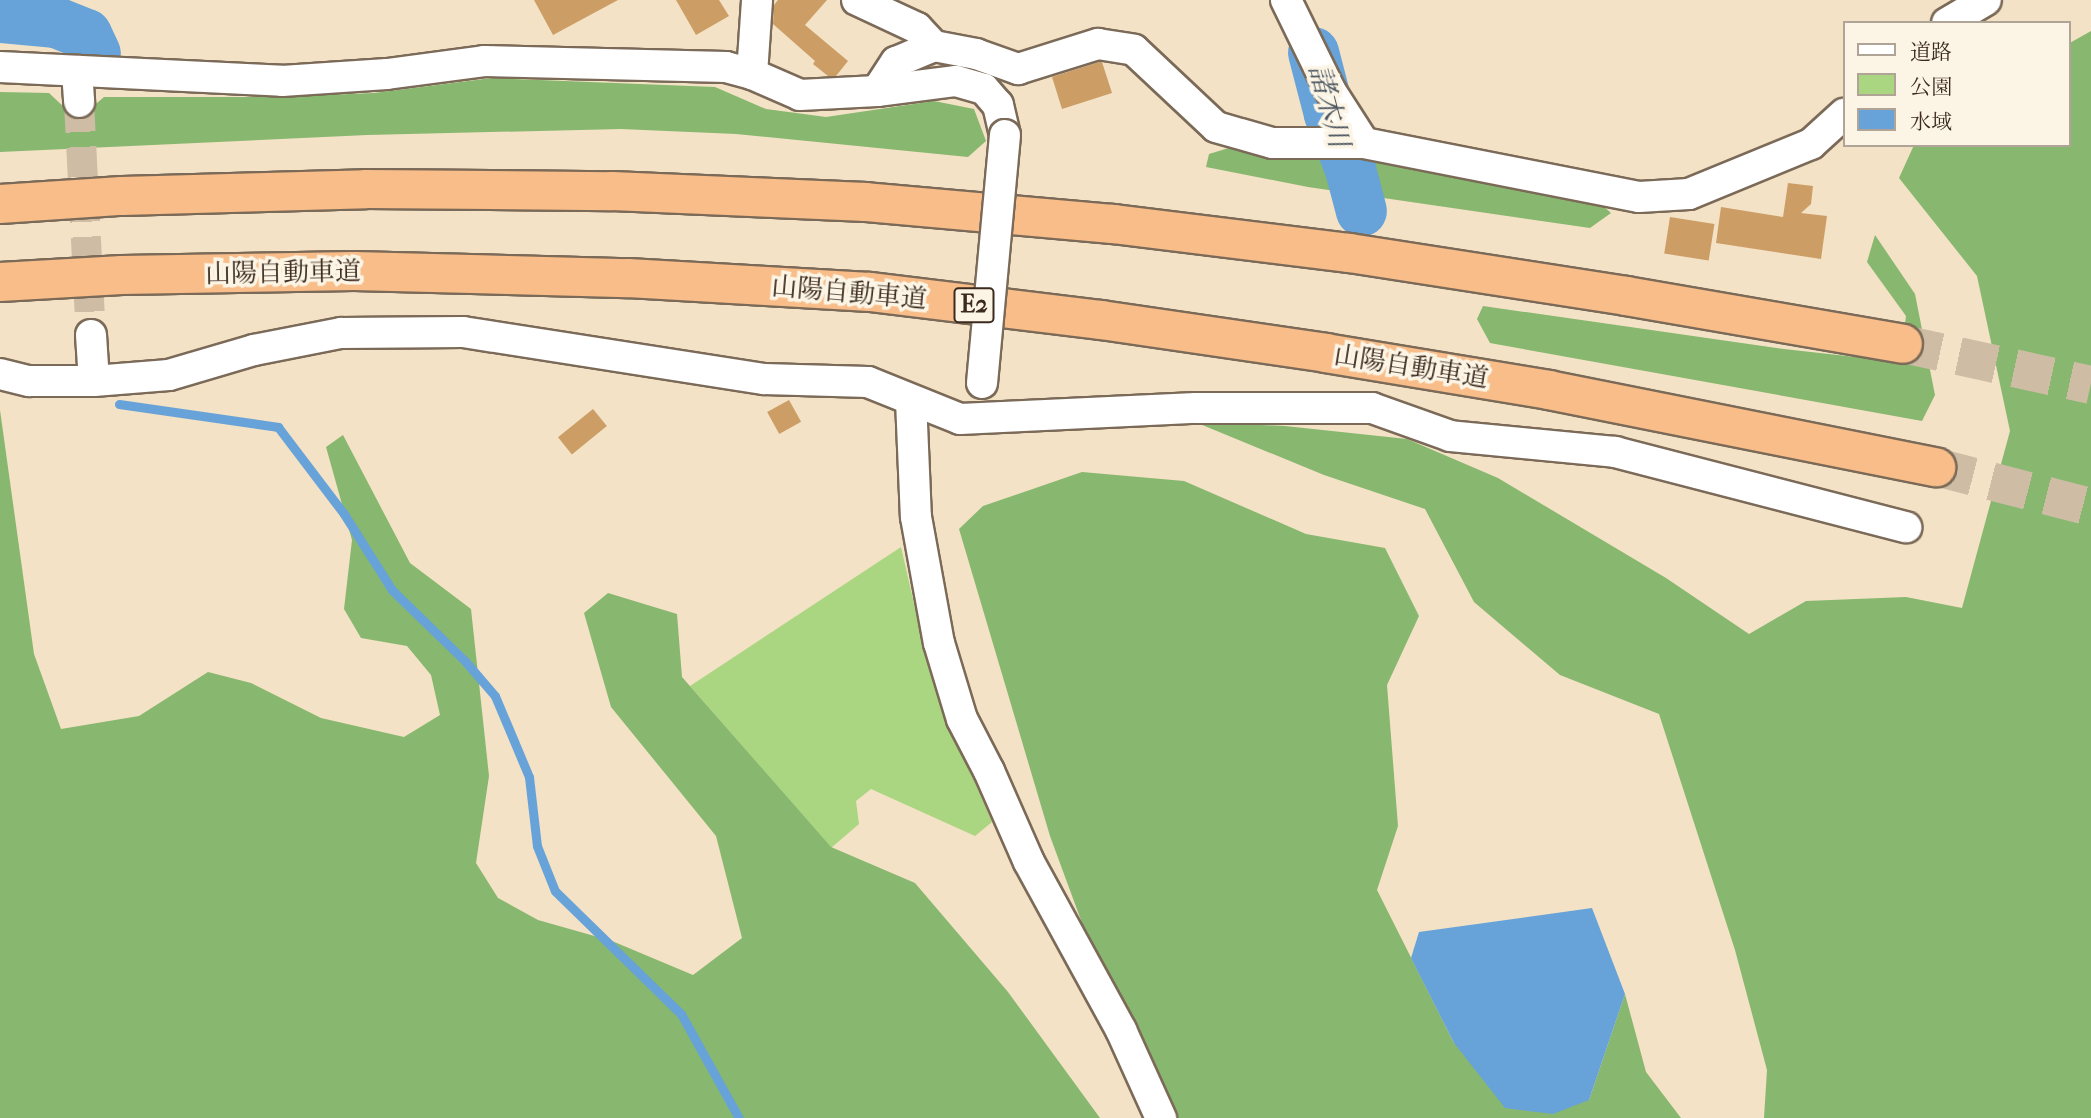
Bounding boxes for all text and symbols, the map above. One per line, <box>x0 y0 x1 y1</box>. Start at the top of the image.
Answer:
legend <box>1842 21 2070 147</box>
text: 道路 <box>1910 40 1952 64</box>
water label: 諸木川 <box>1302 61 1356 151</box>
text: 公園 <box>1910 75 1952 99</box>
text: 水域 <box>1910 110 1952 134</box>
street label: 山陽自動車道 <box>205 256 361 290</box>
street label: 山陽自動車道 <box>770 271 928 315</box>
road number: E2 <box>953 284 995 326</box>
street label: 山陽自動車道 <box>1332 339 1490 395</box>

